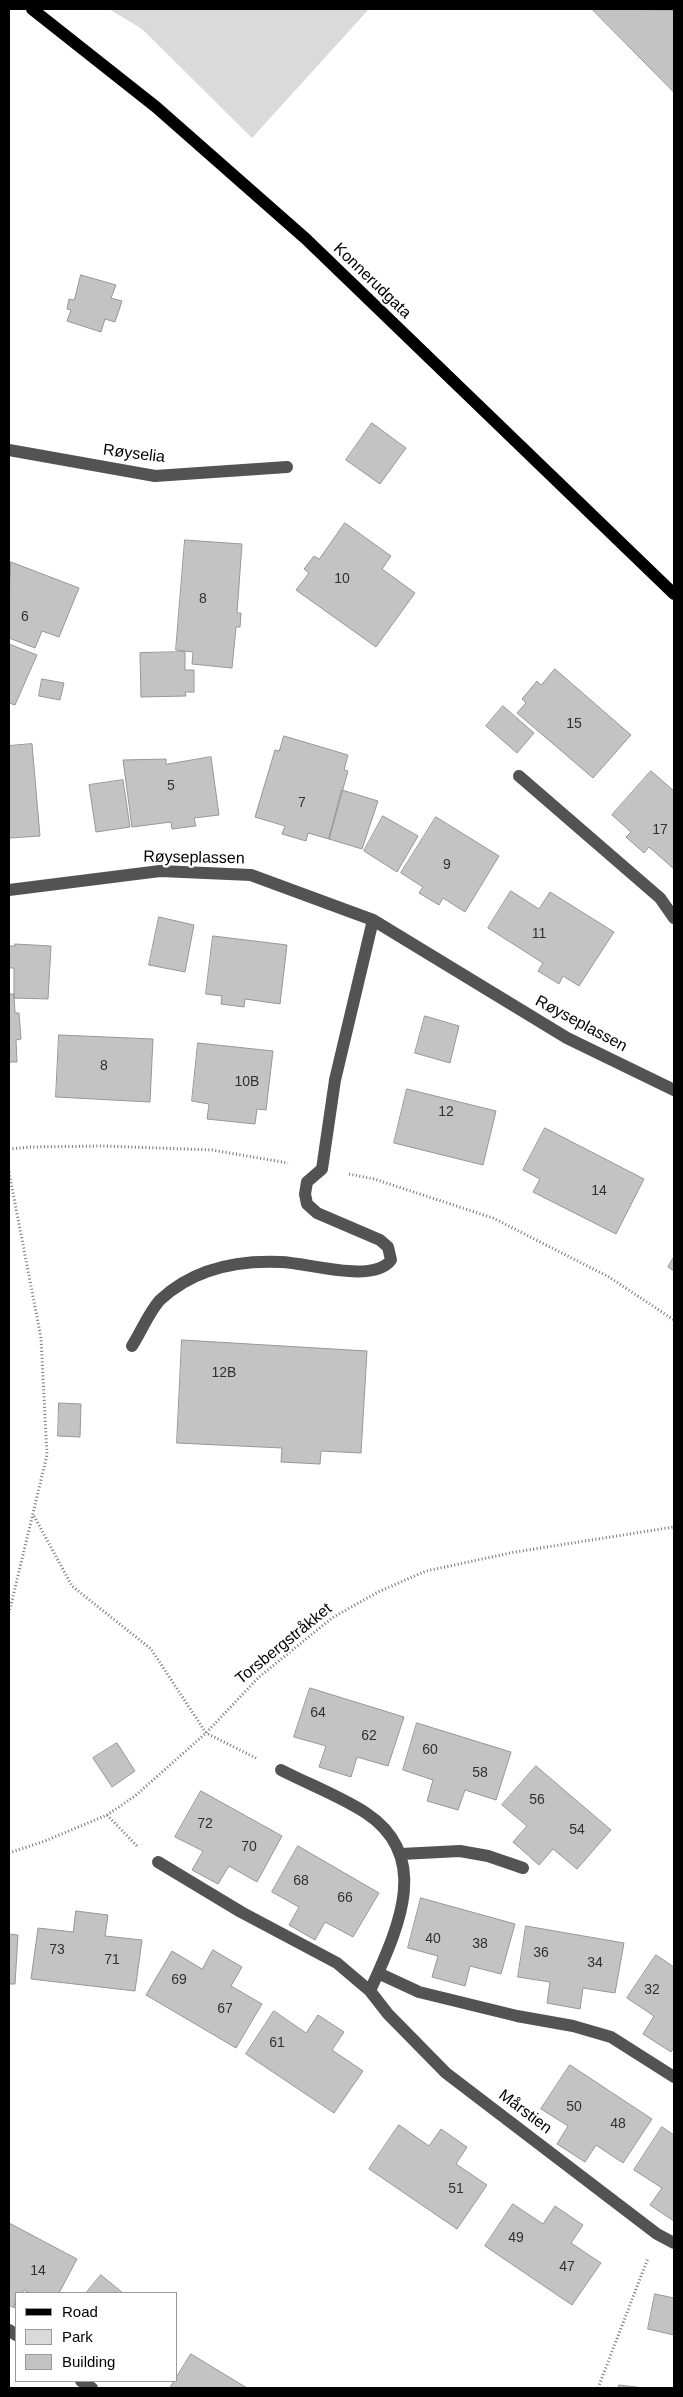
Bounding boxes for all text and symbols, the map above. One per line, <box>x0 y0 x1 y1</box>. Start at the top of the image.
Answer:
street label: Konnerudgata <box>329 239 415 323</box>
street label: Røyselia <box>102 441 166 467</box>
house number: 10 <box>334 571 350 587</box>
house number: 8 <box>199 591 207 607</box>
house number: 6 <box>21 609 29 625</box>
house number: 15 <box>566 716 582 732</box>
house number: 5 <box>167 778 175 794</box>
house number: 7 <box>298 795 306 811</box>
house number: 17 <box>652 822 668 838</box>
street label: Røyseplassen <box>143 848 245 868</box>
house number: 9 <box>443 857 451 873</box>
house number: 11 <box>532 926 546 942</box>
street label: Røyseplassen <box>532 992 630 1056</box>
house number: 8 <box>100 1058 108 1074</box>
house number: 10B <box>235 1074 259 1090</box>
house number: 12 <box>438 1104 454 1120</box>
house number: 14 <box>591 1183 607 1199</box>
house number: 12B <box>212 1365 236 1381</box>
street label: Torsbergstråkket <box>232 1599 336 1689</box>
house number: 64 <box>310 1705 326 1721</box>
house number: 62 <box>361 1728 377 1744</box>
house number: 60 <box>422 1742 438 1758</box>
house number: 58 <box>472 1765 488 1781</box>
house number: 56 <box>529 1792 545 1808</box>
house number: 72 <box>197 1816 213 1832</box>
house number: 54 <box>569 1822 585 1838</box>
house number: 70 <box>241 1839 257 1855</box>
house number: 68 <box>293 1873 309 1889</box>
house number: 66 <box>337 1890 353 1906</box>
house number: 40 <box>425 1931 441 1947</box>
house number: 38 <box>472 1936 488 1952</box>
house number: 73 <box>49 1942 65 1958</box>
house number: 36 <box>533 1945 549 1961</box>
house number: 71 <box>104 1952 120 1968</box>
house number: 34 <box>587 1955 603 1971</box>
house number: 69 <box>171 1972 187 1988</box>
house number: 32 <box>644 1982 660 1998</box>
house number: 67 <box>217 2001 233 2017</box>
house number: 61 <box>269 2035 285 2051</box>
street label: Mårstien <box>495 2086 555 2138</box>
house number: 50 <box>566 2099 582 2115</box>
house number: 48 <box>610 2116 626 2132</box>
house number: 51 <box>448 2181 464 2197</box>
house number: 49 <box>508 2230 524 2246</box>
house number: 47 <box>559 2259 575 2275</box>
house number: 14 <box>30 2263 46 2279</box>
legend <box>15 2292 178 2382</box>
text: Road <box>62 2303 98 2320</box>
text: Park <box>62 2328 93 2345</box>
text: Building <box>62 2353 115 2370</box>

